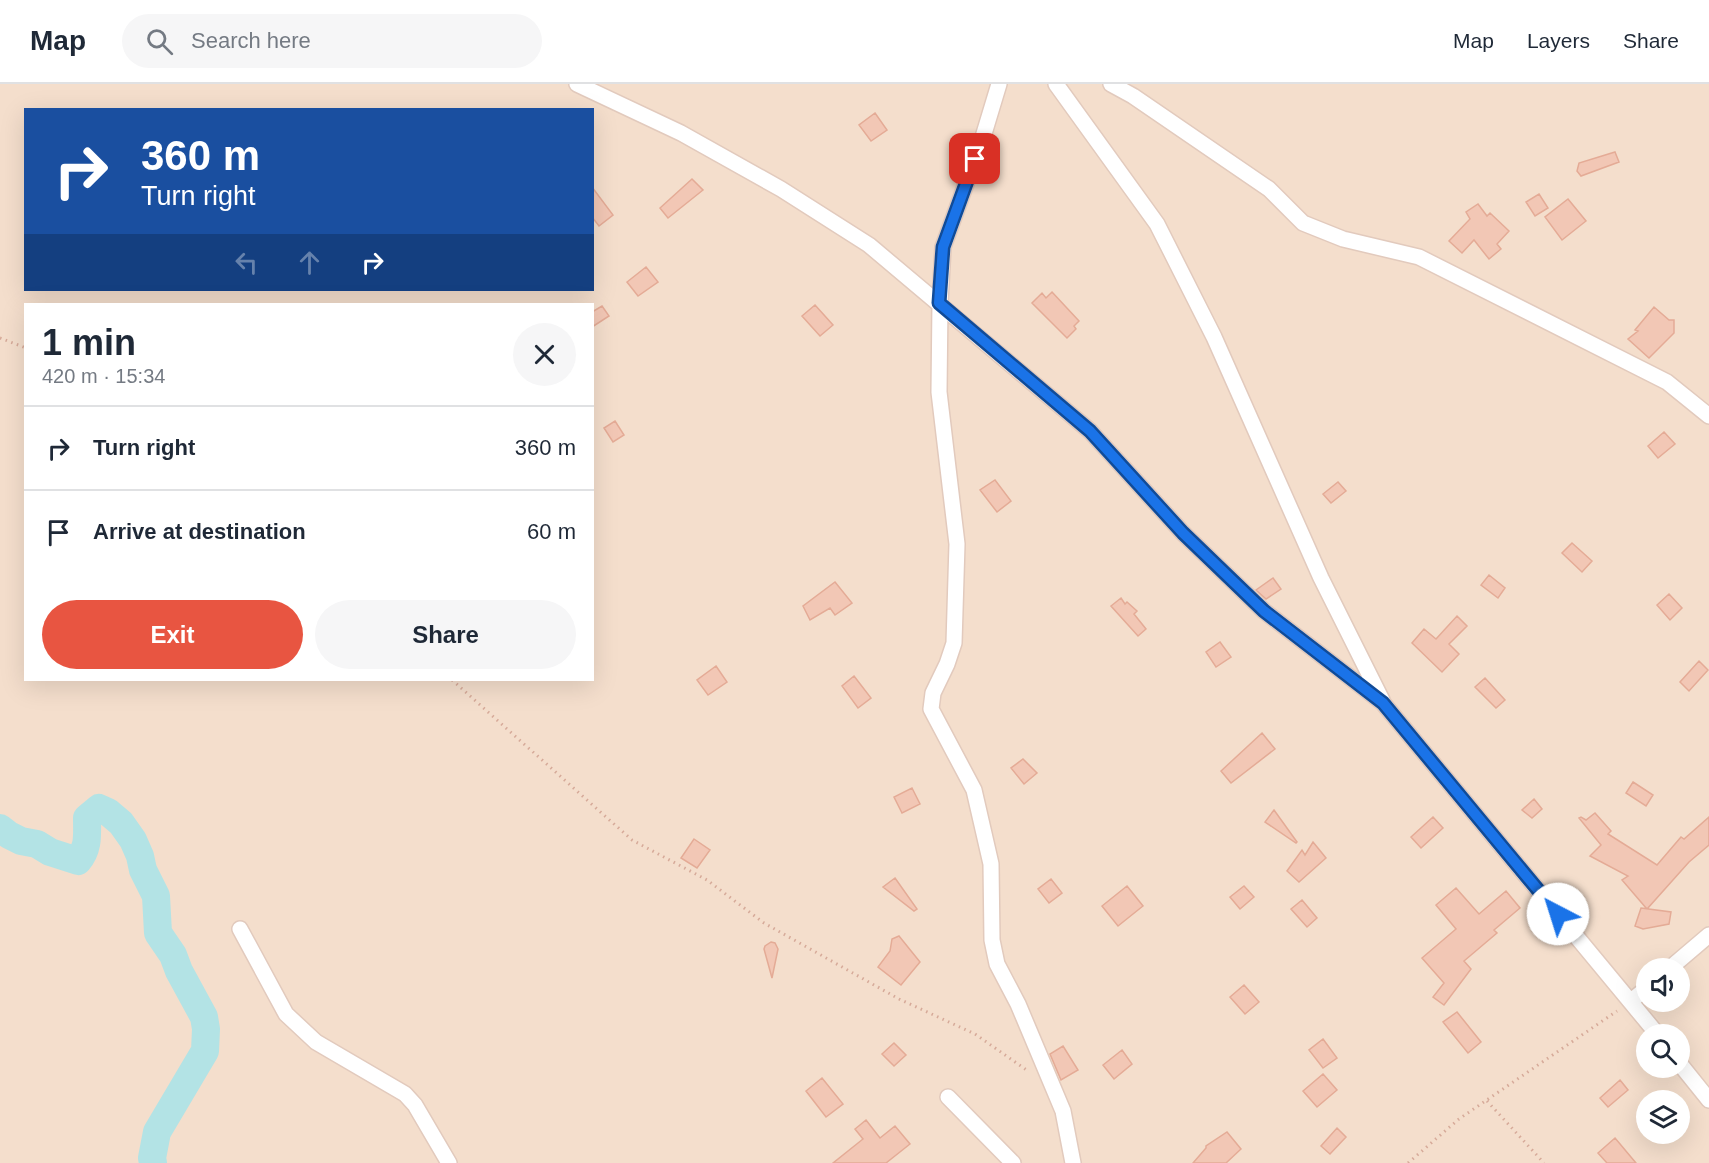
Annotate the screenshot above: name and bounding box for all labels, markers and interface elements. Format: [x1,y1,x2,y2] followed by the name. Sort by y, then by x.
[122,14,542,68] search box
[30,25,86,56] text: Map
[143,25,176,58] icon: search
[191,28,311,53] text: Search here
[1453,29,1494,52] text: Map
[1527,29,1590,52] text: Layers
[1623,29,1679,52] text: Share
[42,132,120,210] icon: right
[141,132,260,179] text: 360 m
[949,133,1000,184] pin
[958,142,991,175] icon: arrive
[141,181,256,211] text: Turn right
[230,246,263,279] icon: left
[293,246,326,279] icon: ahead
[356,246,389,279] icon: right
[42,322,136,363] text: 1 min
[513,323,576,386] button: close
[42,365,165,387] text: 420 m · 15:34
[42,432,75,465] icon: right
[93,435,195,460] text: Turn right
[515,435,576,460] text: 360 m
[42,516,75,549] icon: arrive
[93,519,306,544] text: Arrive at destination
[527,519,576,544] text: 60 m
[42,600,303,669] button: Exit
[315,600,576,669] button: Share
[1526,882,1590,946] position arrow
[1636,958,1690,1144] map controls
[1636,958,1690,1012] button: sound
[1636,1024,1690,1078] button: search
[1636,1090,1690,1144] button: layers

